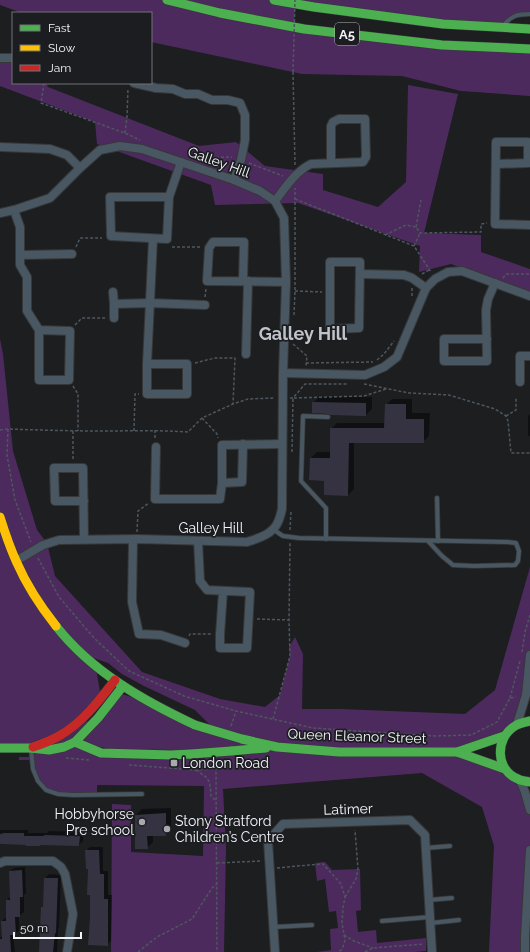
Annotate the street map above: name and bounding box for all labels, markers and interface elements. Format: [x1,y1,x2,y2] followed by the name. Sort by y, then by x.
[12,12,152,84] legend
[48,21,71,35] text: Fast
[335,23,359,45] road number: A5
[48,41,75,55] text: Slow
[48,61,71,75] text: Jam
[186,143,252,181] street label: Galley Hill
[259,323,348,344] district label: Galley Hill
[178,520,244,536] street label: Galley Hill
[287,726,427,746] street label: Queen Eleanor Street
[182,755,269,771] place label: London Road
[169,758,179,768] marker: London Road
[323,800,373,818] street label: Latimer
[54,806,134,838] place label: Hobbyhorse Pre school
[175,813,284,845] place label: Stony Stratford Children’s Centre
[137,817,147,827] marker: Hobbyhorse Pre school
[162,824,172,834] marker: Stony Stratford Children’s Centre
[14,914,81,940] scale bar
[20,921,48,935] text: 50 m

